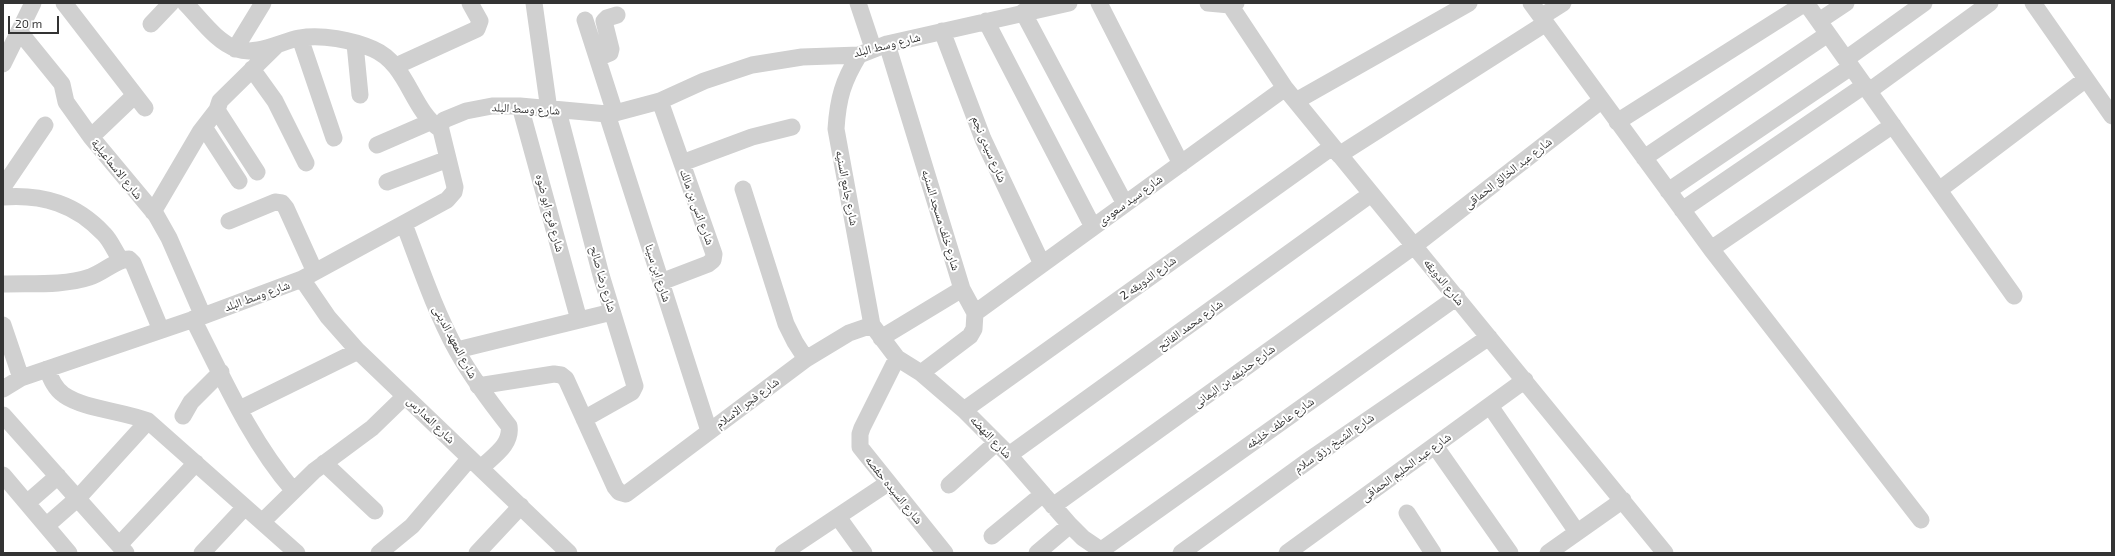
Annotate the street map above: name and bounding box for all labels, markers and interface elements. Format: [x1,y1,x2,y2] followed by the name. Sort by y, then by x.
[10,8,61,34] scale bar
[15,16,42,30] text: 20 m
[852,30,922,60] street label: شارع وسط البلد
[491,100,561,118] street label: شارع وسط البلد
[968,113,1010,185] street label: شارع سيدى نجم
[1461,134,1555,212] street label: شارع عبد الخالق الحماقى
[88,136,146,202] street label: شارع الاسماعيلية
[833,149,861,227] street label: شارع جامع السنيه
[677,167,717,247] street label: شارع انس بن مالك
[919,168,963,272] street label: شارع خلف مسجد السنيه
[533,172,567,254] street label: شارع فرج ابو ضوه
[1095,172,1165,228] street label: شارع سيد سعودى
[642,242,674,304] street label: شارع ابن سينا
[587,244,619,314] street label: شارع رضا صالح
[1117,253,1179,303] street label: شارع الدويقه 2
[1421,256,1467,308] street label: شارع الدويقه
[222,278,292,314] street label: شارع وسط البلد
[1154,296,1226,354] street label: شارع محمد الفاتح
[430,303,480,381] street label: شارع المعهد الدينى
[1190,341,1278,411] street label: شارع حذيفه بن اليمانى
[712,374,782,432] street label: شارع فجر الاسلام
[404,394,458,446] street label: شارع المدارس
[1243,394,1317,452] street label: شارع عاطف خليفه
[1291,410,1377,476] street label: شارع الشيخ رزق سلام
[967,413,1015,461] street label: شارع النهضه
[1358,430,1454,504] street label: شارع عبد الحليم الحماقى
[862,453,926,527] street label: شارع السيده حفصه

